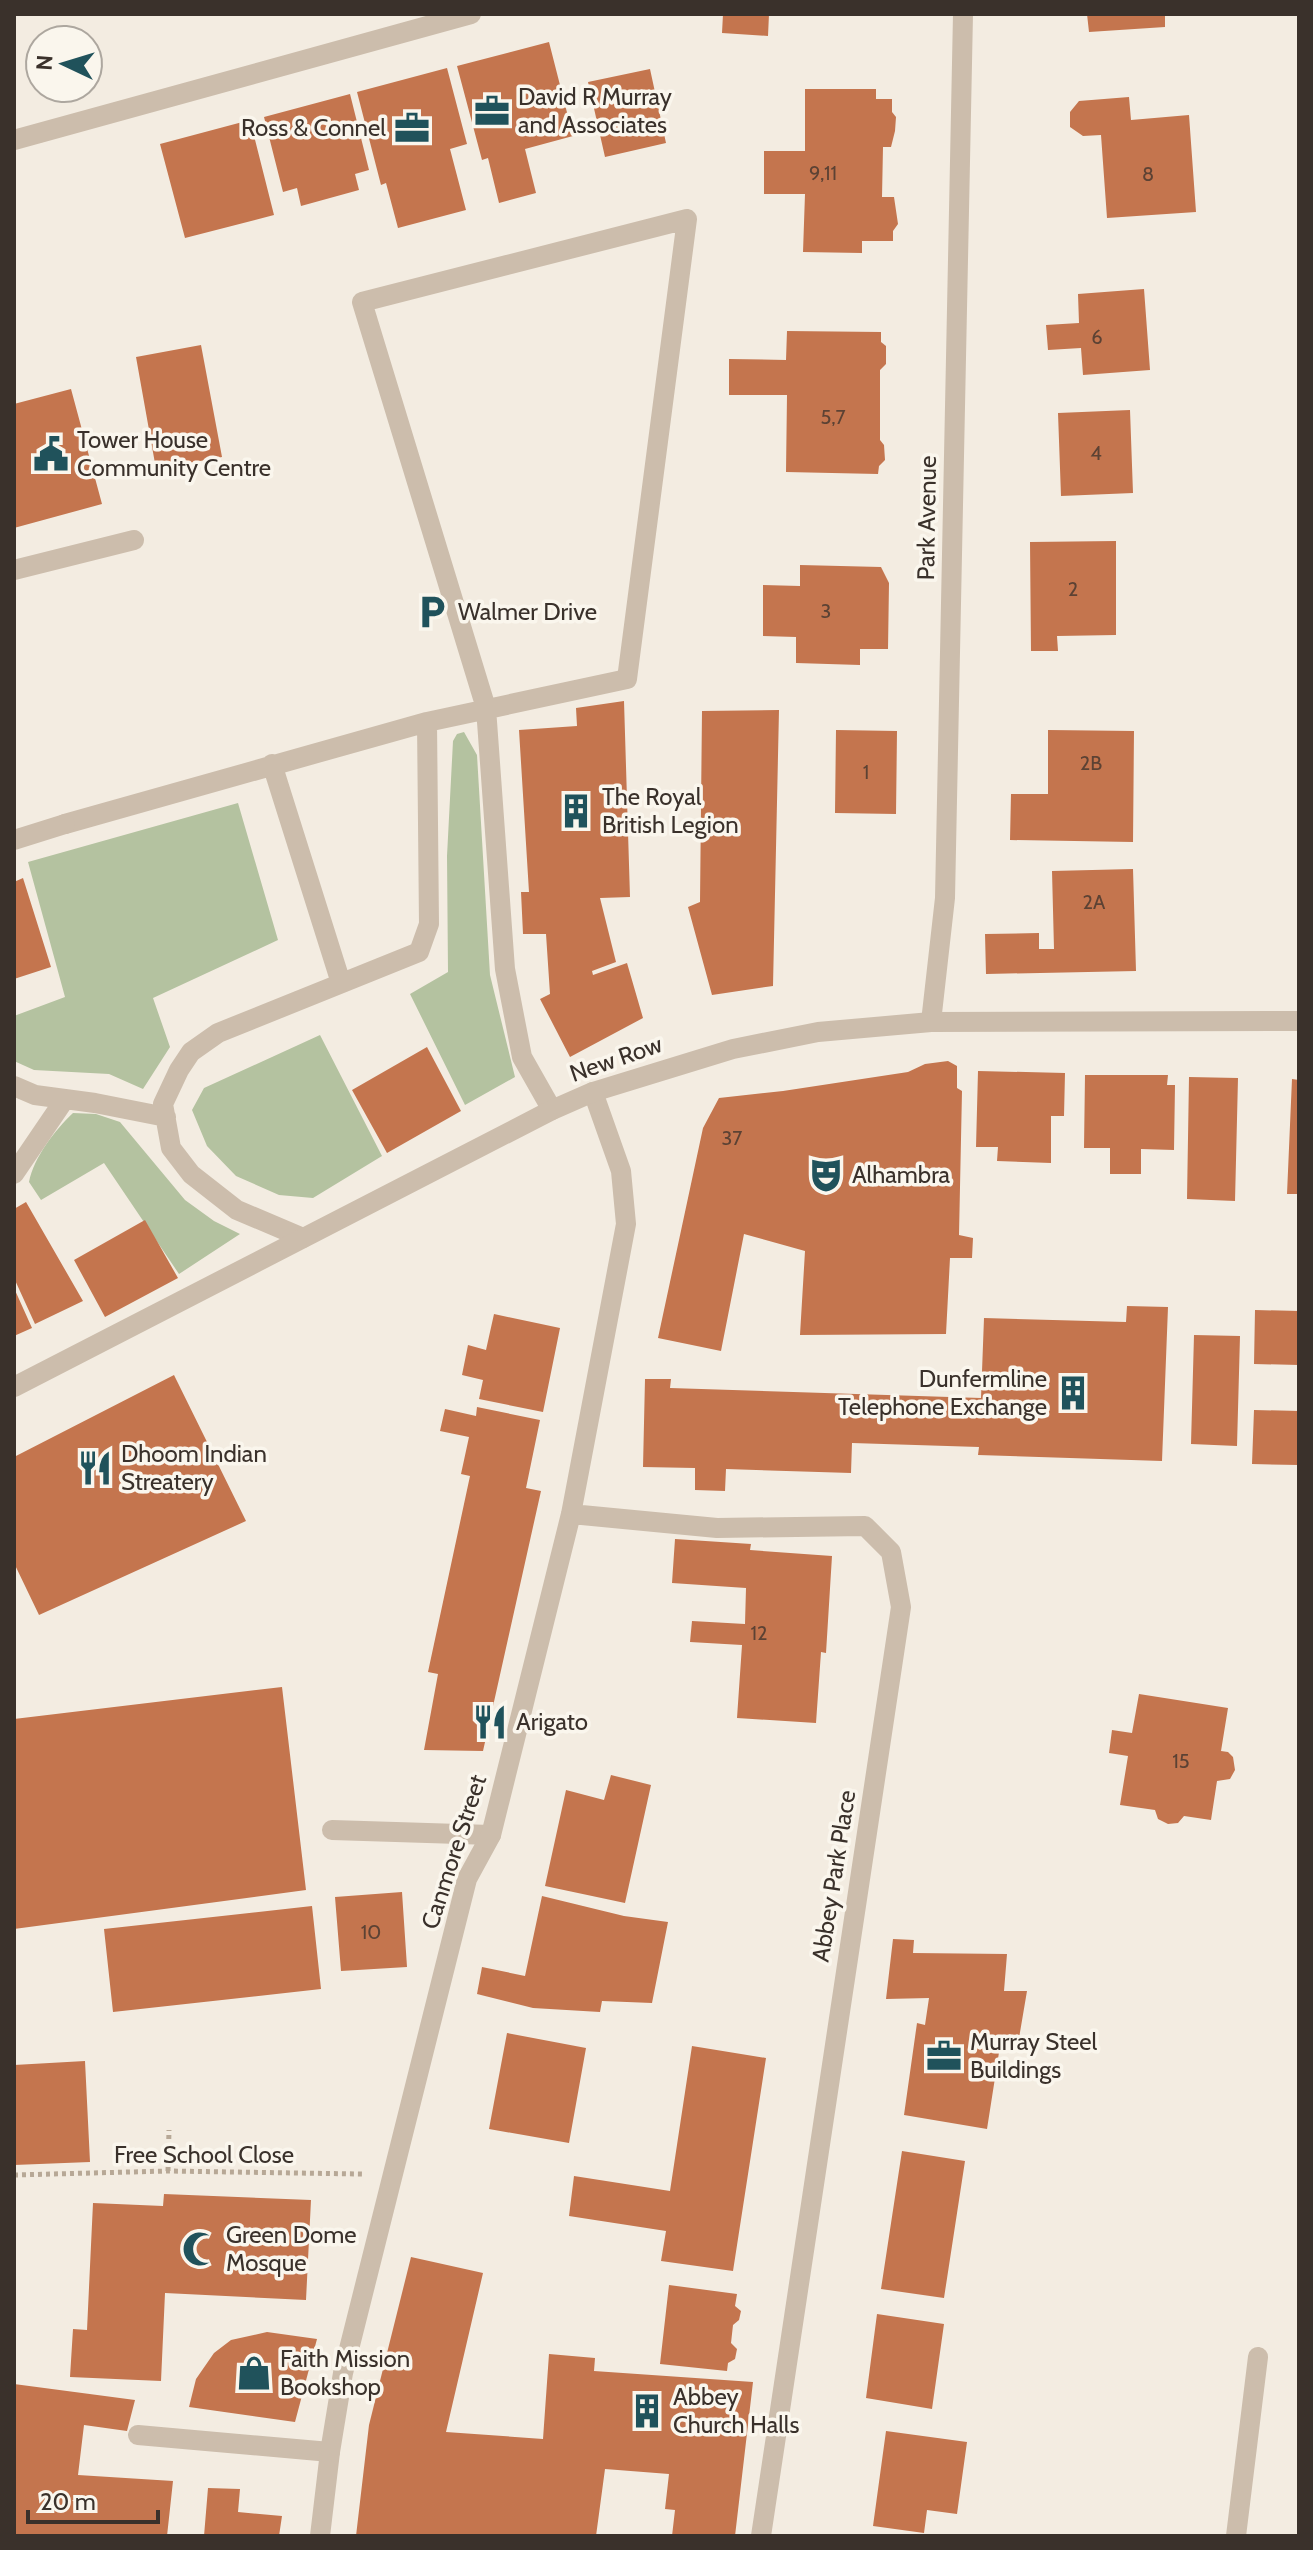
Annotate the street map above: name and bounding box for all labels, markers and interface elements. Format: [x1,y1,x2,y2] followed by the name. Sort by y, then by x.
[24,24,104,104] north arrow
[31,54,59,71] text: N
[518,82,672,139] place label: David R Murray and Associates
[473,92,511,130] office icon: David R Murray and Associates
[393,109,431,147] office icon: Ross & Connel
[241,113,386,142] place label: Ross & Connel
[809,161,837,185] house number: 9,11
[1142,162,1154,186] house number: 8
[1091,325,1103,349] house number: 6
[820,405,846,429] house number: 5,7
[77,425,271,482] place label: Tower House Community Centre
[32,435,70,473] public building icon: Tower House Community Centre
[1090,441,1102,465] house number: 4
[911,455,942,581] street label: Park Avenue
[1068,577,1078,601] house number: 2
[413,593,451,631] parking icon: Walmer Drive
[458,597,597,626] place label: Walmer Drive
[821,599,831,623] house number: 3
[1080,751,1102,775] house number: 2B
[863,760,869,784] house number: 1
[602,782,739,839] place label: The Royal British Legion
[557,792,595,830] building icon: The Royal British Legion
[1083,890,1106,914] house number: 2A
[566,1029,667,1088] street label: New Row
[722,1126,742,1150] house number: 37
[807,1156,845,1194] theatre icon: Alhambra
[852,1160,951,1189] place label: Alhambra
[838,1364,1047,1421] place label: Dunfermline Telephone Exchange
[1054,1374,1092,1412] building icon: Dunfermline Telephone Exchange
[121,1439,267,1496] place label: Dhoom Indian Streatery
[76,1449,114,1487] restaurant icon: Dhoom Indian Streatery
[751,1621,768,1645] house number: 12
[471,1703,509,1741] restaurant icon: Arigato
[516,1707,588,1736] place label: Arigato
[1172,1749,1190,1773] house number: 15
[415,1771,492,1933] street label: Canmore Street
[806,1788,861,1964] street label: Abbey Park Place
[361,1920,381,1944] house number: 10
[970,2027,1098,2084] place label: Murray Steel Buildings
[925,2037,963,2075] office icon: Murray Steel Buildings
[114,2140,294,2169] street label: Free School Close
[226,2220,357,2277] place label: Green Dome Mosque
[181,2230,219,2268] mosque icon: Green Dome Mosque
[280,2344,410,2401] place label: Faith Mission Bookshop
[235,2354,273,2392] shop icon: Faith Mission Bookshop
[673,2382,799,2439] place label: Abbey Church Halls
[628,2392,666,2430] building icon: Abbey Church Halls
[28,2474,158,2524] scale bar
[40,2487,96,2516] text: 20 m

